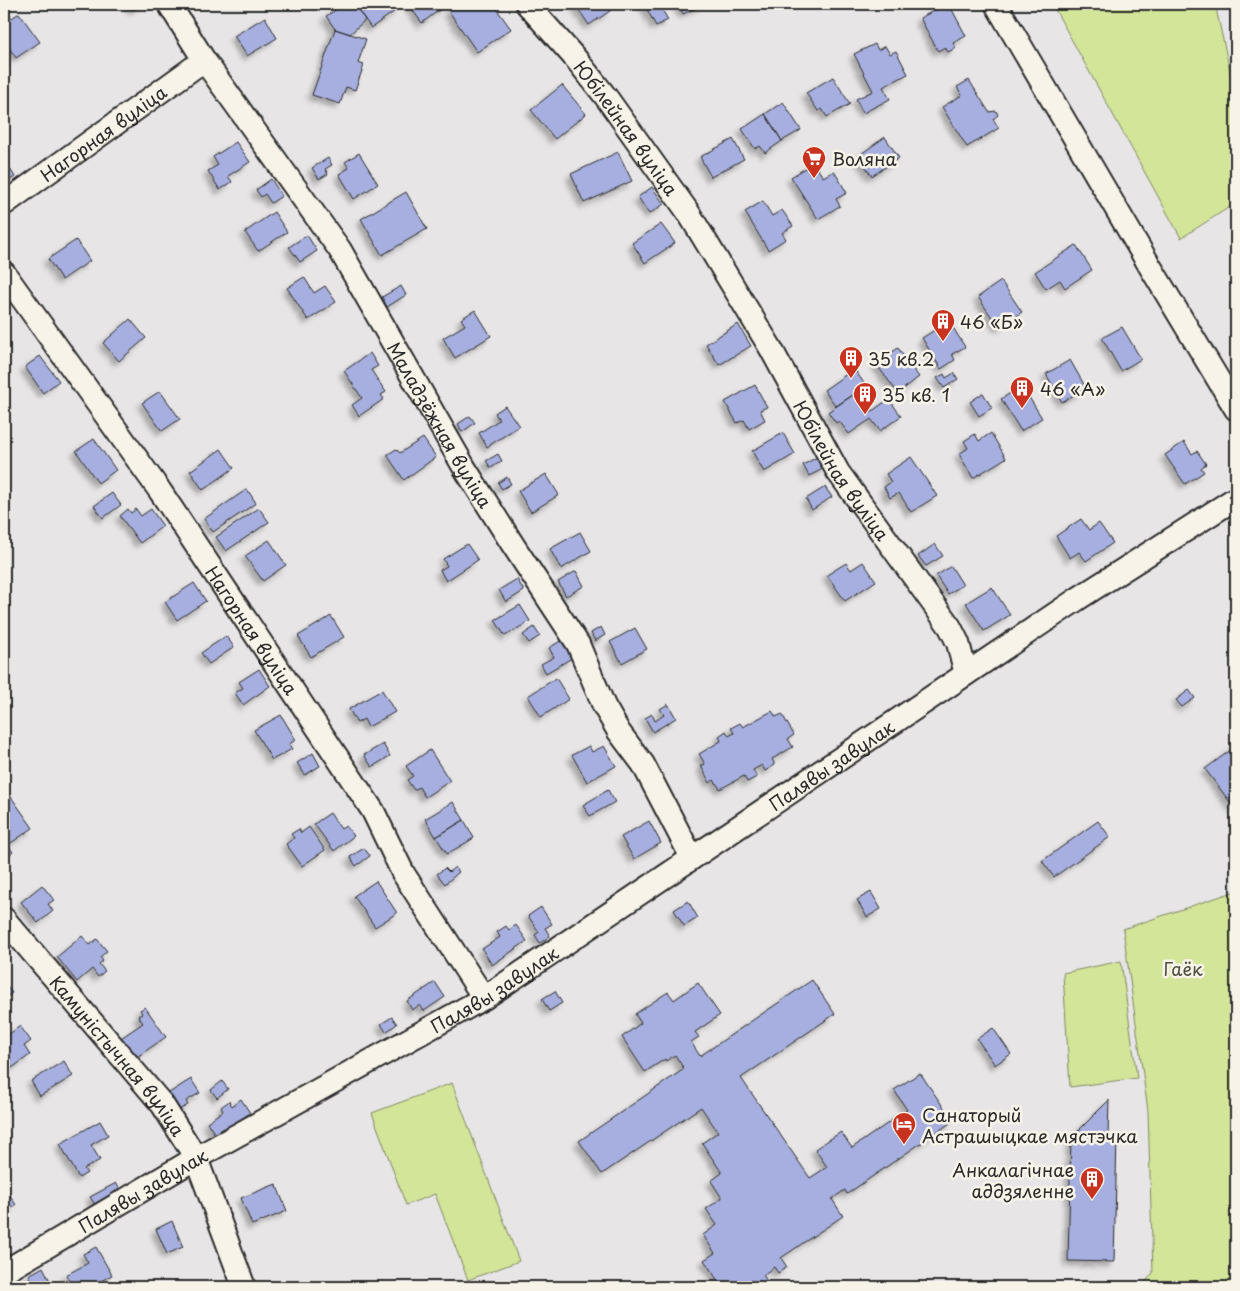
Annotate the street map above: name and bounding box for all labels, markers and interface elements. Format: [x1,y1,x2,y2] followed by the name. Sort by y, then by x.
[568,54,685,201] street label: Юбілейная вуліца
[34,78,172,187] street label: Нагорная вуліца
[801,145,827,179] supermarket icon: Воляна
[832,145,897,172] place label: Воляна
[930,308,956,342] building icon: 46 «Б»
[960,308,1023,335] place label: 46 «Б»
[381,336,500,513] street label: Маладзёжная вуліца
[838,345,864,379] building icon: 35 кв.2
[868,345,935,372] place label: 35 кв.2
[1009,375,1035,409] building icon: 46 «А»
[1040,375,1105,402] place label: 46 «А»
[852,381,878,415] building icon: 35 кв. 1
[882,381,950,408] place label: 35 кв. 1
[788,395,897,546] street label: Юбілейная вуліца
[200,560,305,700] street label: Нагорная вуліца
[763,713,900,817] street label: Палявы завулак
[425,938,563,1039] street label: Палявы завулак
[1163,955,1203,982] park label: Гаёк
[44,969,192,1141] street label: Камуністычная вуліца
[922,1101,1138,1149] place label: Санаторый Астрашыцкае мястэчка
[891,1111,917,1145] hotel icon: Санаторый Астрашыцкае мястэчка
[73,1141,212,1239] street label: Палявы завулак
[952,1156,1074,1204] place label: Анкалагічнае аддзяленне
[1079,1166,1105,1200] building icon: Анкалагічнае аддзяленне

